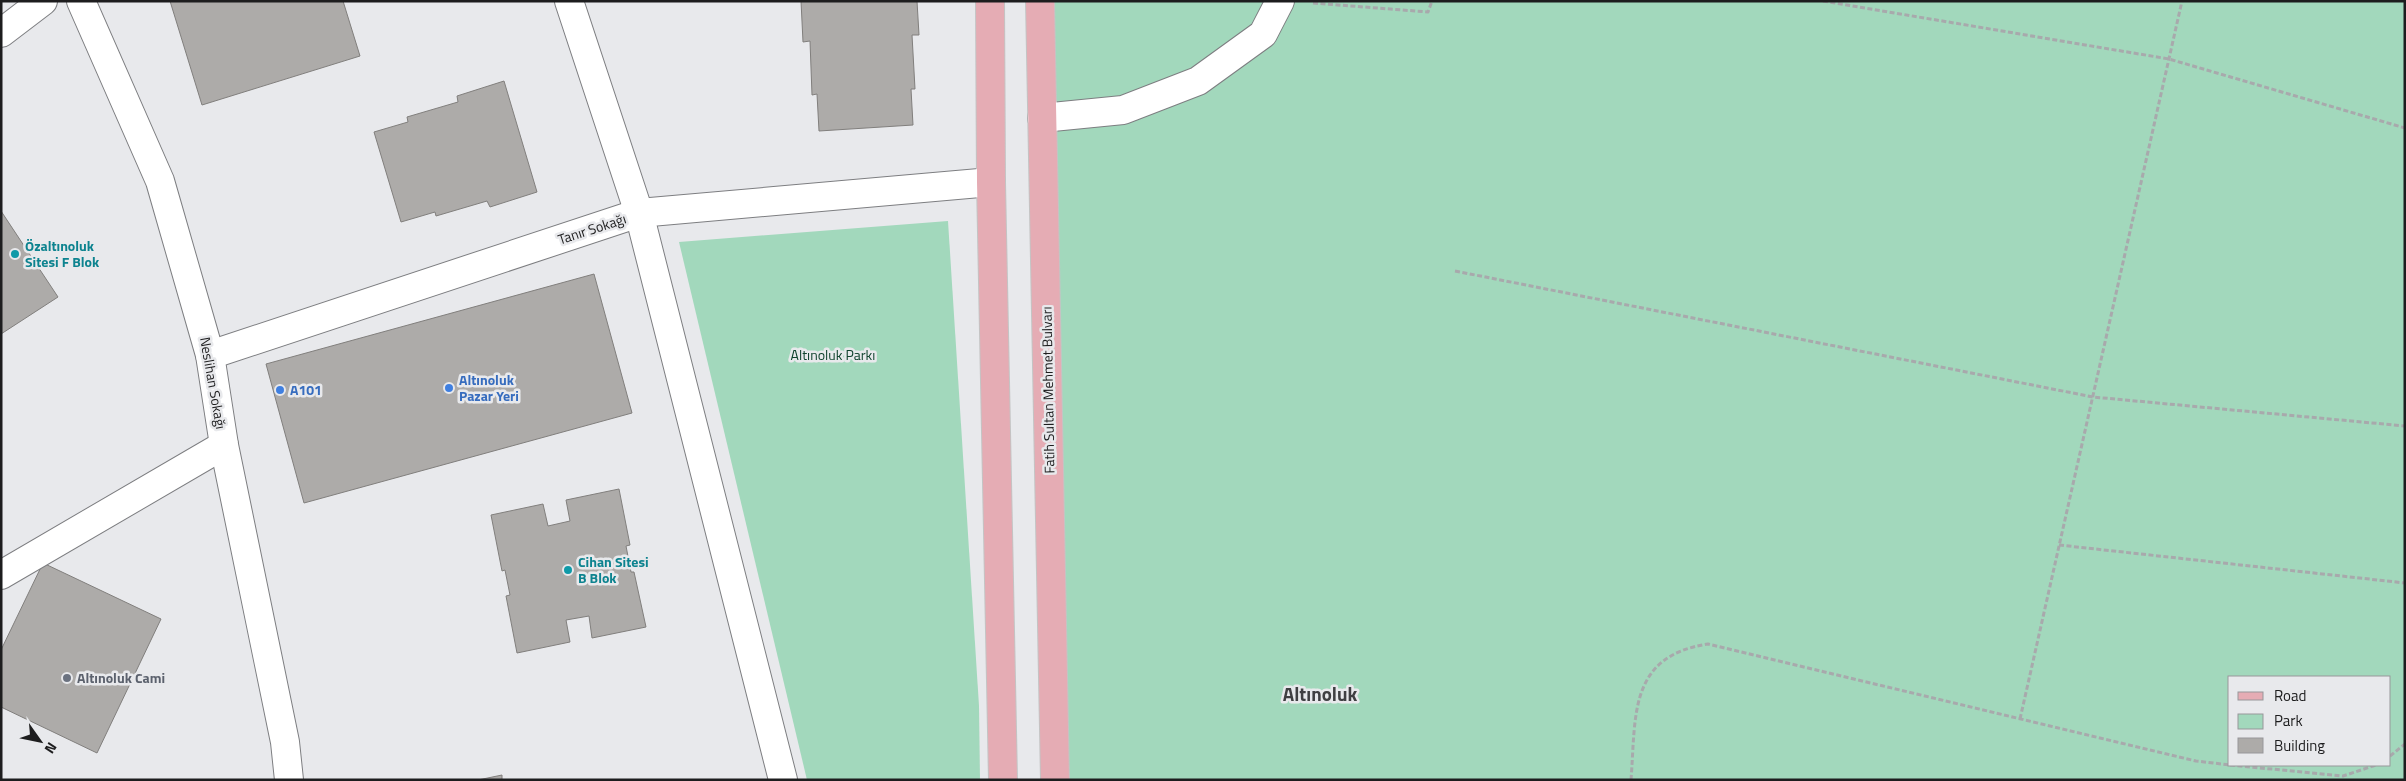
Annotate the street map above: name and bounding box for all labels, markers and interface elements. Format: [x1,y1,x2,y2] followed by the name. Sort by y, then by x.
[555,208,629,249] street label: Tanır Sokağı
[25,235,100,272] place label: Özaltınoluk Sitesi F Blok
[9,248,21,260] marker: Özaltınoluk Sitesi F Blok
[1036,306,1059,474] street label: Fatih Sultan Mehmet Bulvarı
[195,335,232,431] street label: Neslihan Sokağı
[791,344,875,365] park label: Altınoluk Parkı
[459,369,519,406] place label: Altınoluk Pazar Yeri
[290,379,322,400] place label: A101
[443,382,455,394] marker: Altınoluk Pazar Yeri
[274,384,286,396] marker: A101
[578,551,649,588] place label: Cihan Sitesi B Blok
[562,564,574,576] marker: Cihan Sitesi B Blok
[77,667,165,688] place label: Altınoluk Cami
[61,672,73,684] marker: Altınoluk Cami
[2228,676,2391,766] legend
[1283,679,1357,708] district label: Altınoluk
[2274,684,2306,707] text: Road
[2274,709,2303,732] text: Park
[15,716,65,766] north arrow
[2274,734,2325,757] text: Building
[40,739,63,758] text: N

